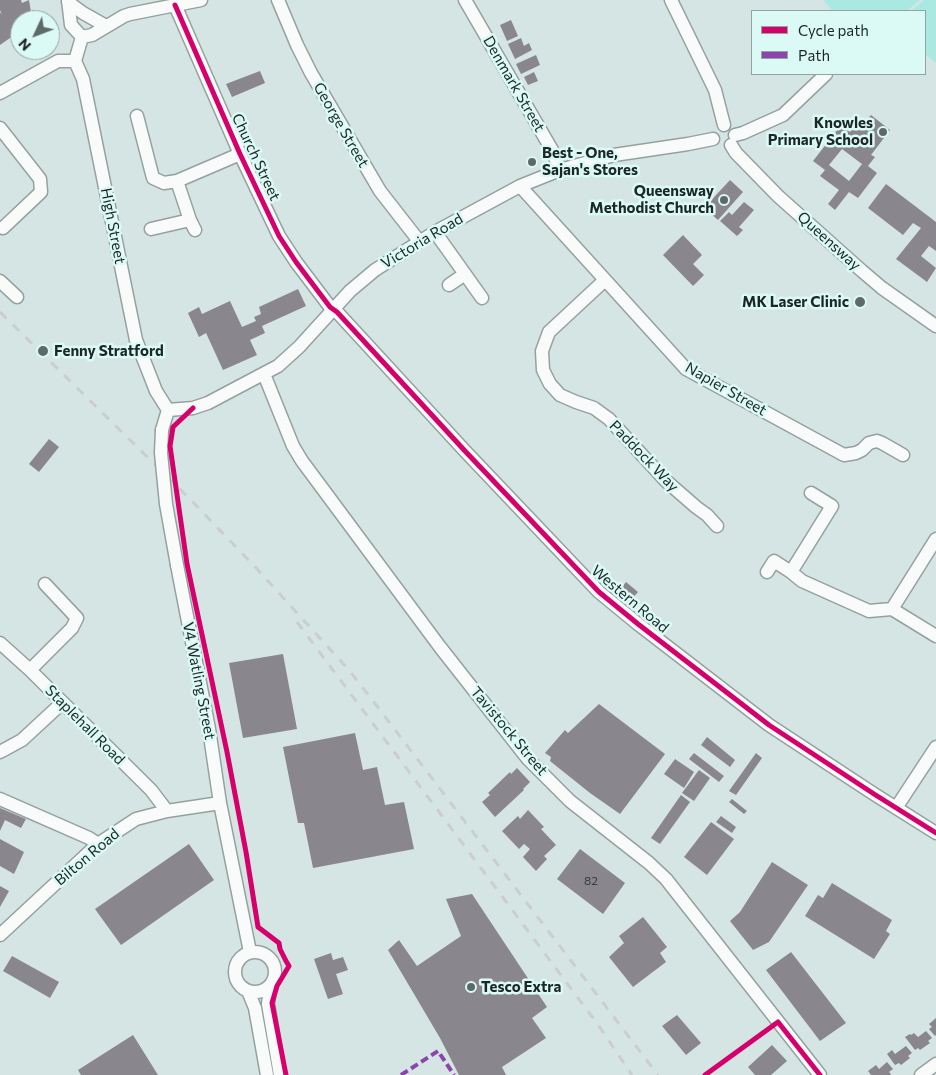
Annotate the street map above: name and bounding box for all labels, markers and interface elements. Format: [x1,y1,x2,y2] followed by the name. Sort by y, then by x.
[10,10,60,60] north arrow
[751,10,926,75] legend
[798,21,869,39] text: Cycle path
[479,33,549,135] street label: Denmark Street
[15,35,34,55] text: N
[798,46,830,64] text: Path
[309,79,373,171] street label: George Street
[228,110,284,204] street label: Church Street
[768,114,873,149] place label: Knowles Primary School
[877,126,889,138] marker: Knowles Primary School
[542,144,638,179] place label: Best - One, Sajan's Stores
[526,156,538,168] marker: Best - One, Sajan's Stores
[589,182,714,217] place label: Queensway Methodist Church
[97,186,129,266] street label: High Street
[718,194,730,206] marker: Queensway Methodist Church
[794,208,864,274] street label: Queensway
[378,210,466,272] street label: Victoria Road
[742,293,849,311] place label: MK Laser Clinic
[853,295,867,309] marker: MK Laser Clinic
[54,342,164,360] place label: Fenny Stratford
[36,344,50,358] marker: Fenny Stratford
[682,358,770,420] street label: Napier Street
[606,417,682,495] street label: Paddock Way
[588,561,672,637] street label: Western Road
[179,621,219,741] street label: V4 Watling Street
[41,681,129,769] street label: Staplehall Road
[467,683,551,779] street label: Tavistock Street
[51,825,123,889] street label: Bilton Road
[584,874,598,888] house number: 82
[481,978,561,996] place label: Tesco Extra
[465,981,477,993] marker: Tesco Extra

